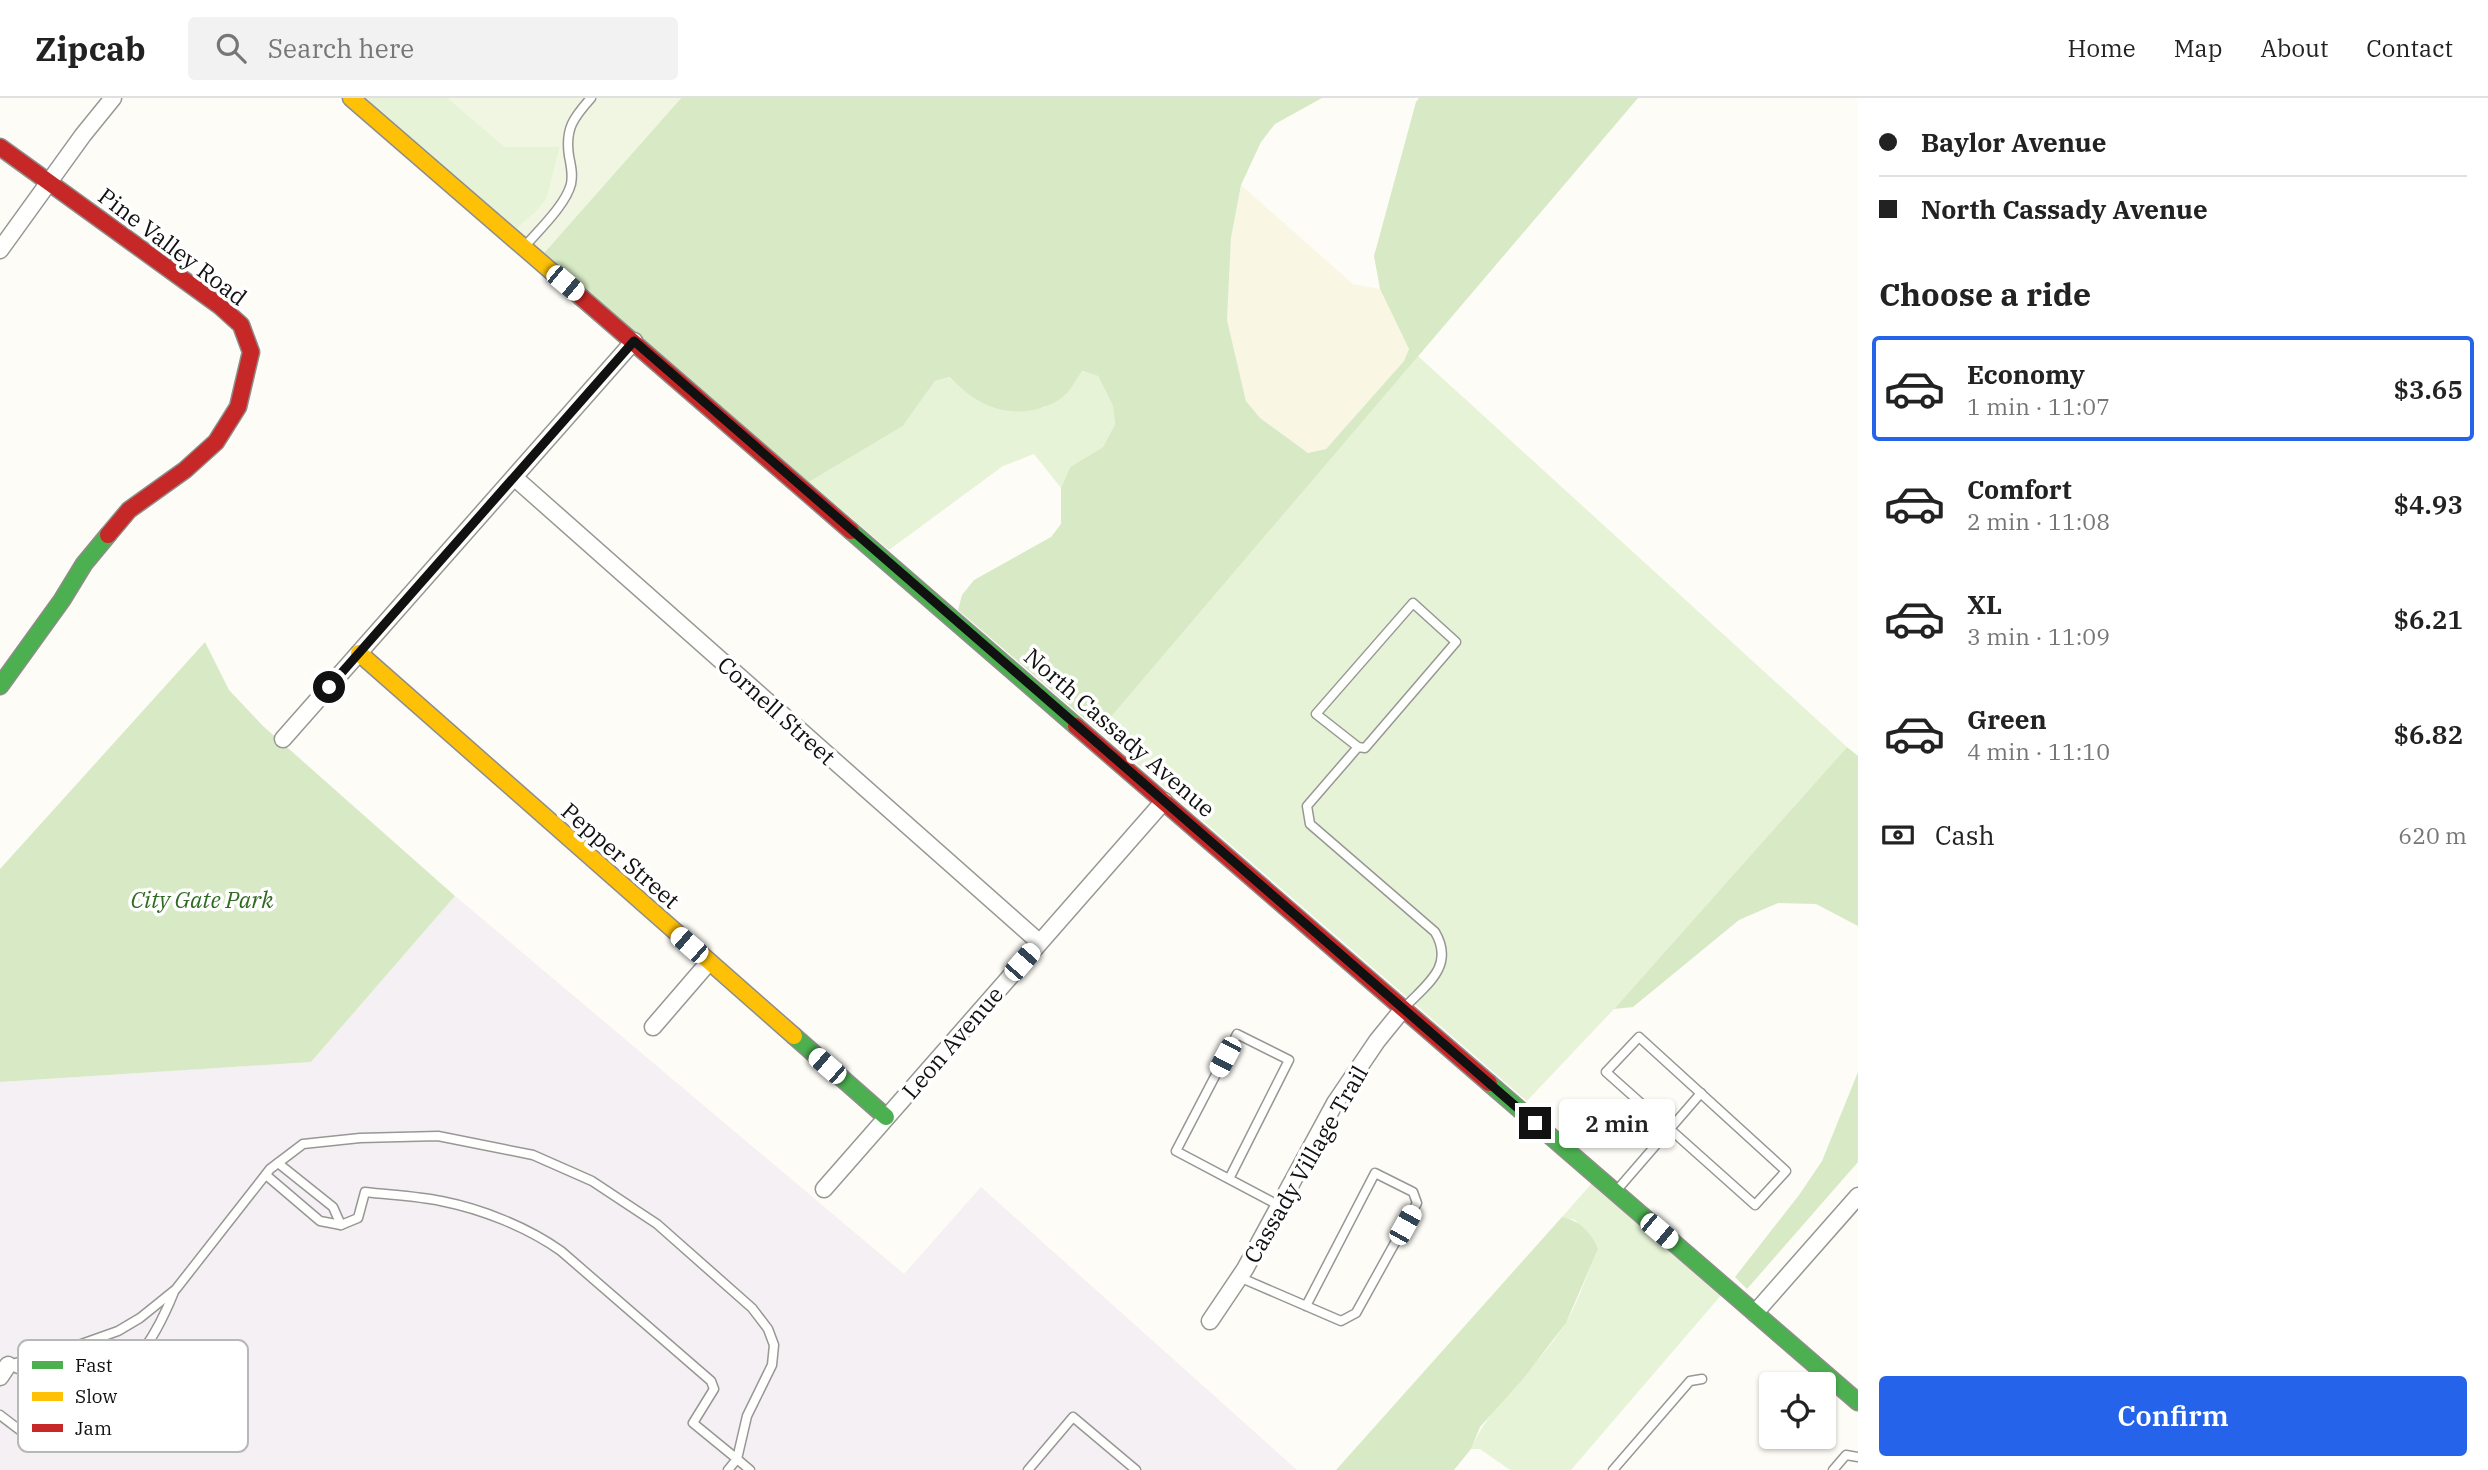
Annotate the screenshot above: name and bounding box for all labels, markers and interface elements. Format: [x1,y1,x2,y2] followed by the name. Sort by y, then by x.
[188,17,678,80] search box
[35,27,146,70] text: Zipcab
[212,29,250,67] icon: search
[268,31,414,65] text: Search here
[2068,32,2136,64] text: Home
[2174,32,2222,64] text: Map
[2260,32,2328,64] text: About
[2366,32,2453,64] text: Contact
[1921,125,2106,159] text: Baylor Avenue
[93,180,253,312] street label: Pine Valley Road
[1921,192,2208,226] text: North Cassady Avenue
[543,261,588,305] car
[1879,273,2091,315] text: Choose a ride
[1883,357,1946,420] icon: car
[1967,357,2085,391] text: Economy
[2394,372,2463,406] text: $3.65
[1967,391,2110,421] text: 1 min · 11:07
[1883,472,1946,535] icon: car
[1967,472,2072,506] text: Comfort
[2394,487,2463,521] text: $4.93
[1967,506,2110,536] text: 2 min · 11:08
[1883,587,1946,650] icon: car
[1967,587,2002,621] text: XL
[2394,602,2463,636] text: $6.21
[1967,621,2110,651] text: 3 min · 11:09
[1018,641,1222,823] street label: North Cassady Avenue
[712,649,842,771] street label: Cornell Street
[313,671,345,703] route start
[1883,702,1946,765] icon: car
[1967,702,2047,736] text: Green
[2394,717,2463,751] text: $6.82
[1967,736,2110,766] text: 4 min · 11:10
[556,795,686,915] street label: Pepper Street
[1879,816,1917,854] icon: cash
[1935,818,1995,852] text: Cash
[2398,820,2467,850] text: 620 m
[131,884,274,914] park label: City Gate Park
[667,923,712,967] car
[1001,939,1044,985] car
[895,979,1009,1105] street label: Leon Avenue
[1206,1034,1245,1080] car
[805,1044,850,1088] car
[1236,1060,1374,1268] street label: Cassady Village Trail
[1560,1098,1675,1148] callout: 2 min
[1519,1107,1551,1139] route end
[1585,1108,1649,1138] text: 2 min
[1386,1202,1425,1248] car
[1637,1209,1682,1253] car
[18,1340,248,1452] legend
[75,1353,113,1377] text: Fast
[1759,1372,1836,1449] map controls
[1759,1372,1836,1449] button: locate
[1879,1376,2467,1456] button: Confirm
[75,1384,117,1408] text: Slow
[75,1416,112,1440] text: Jam

